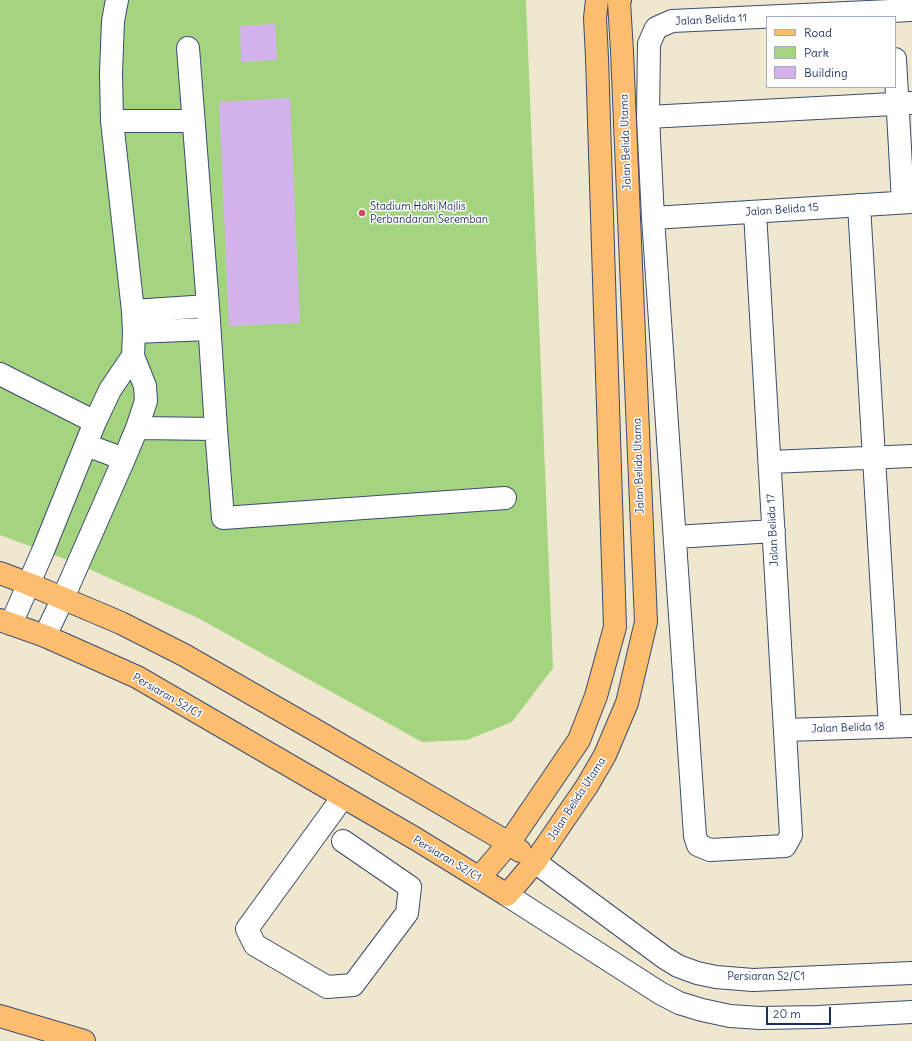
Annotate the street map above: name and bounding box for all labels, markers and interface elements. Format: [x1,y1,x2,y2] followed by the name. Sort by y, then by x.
[675,12,747,28] street label: Jalan Belida 11
[766,16,896,88] legend
[804,25,832,40] text: Road
[804,45,829,60] text: Park
[804,65,848,80] text: Building
[618,94,634,190] street label: Jalan Belida Utama
[370,200,488,226] place label: Stadium Hoki Majlis Perbandaran Seremban
[745,201,819,219] street label: Jalan Belida 15
[357,208,367,218] marker: Stadium Hoki Majlis Perbandaran Seremban
[631,418,647,514] street label: Jalan Belida Utama
[765,493,781,567] street label: Jalan Belida 17
[130,671,204,721] street label: Persiaran S2/C1
[811,720,885,736] street label: Jalan Belida 18
[545,755,609,843] street label: Jalan Belida Utama
[410,833,484,885] street label: Persiaran S2/C1
[727,970,805,984] street label: Persiaran S2/C1
[768,999,833,1025] scale bar
[773,1006,801,1021] text: 20 m

